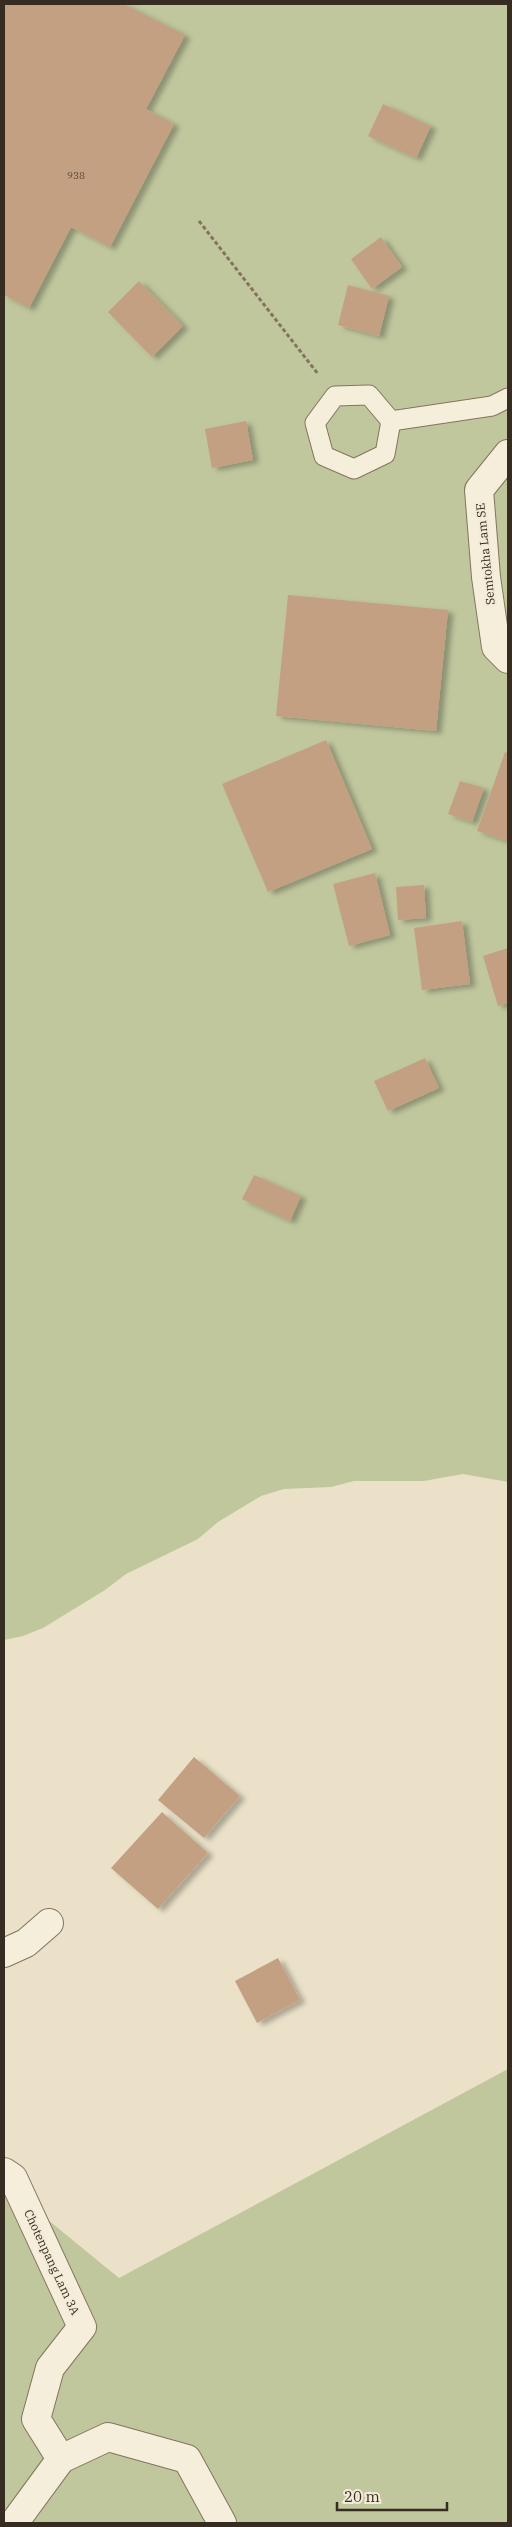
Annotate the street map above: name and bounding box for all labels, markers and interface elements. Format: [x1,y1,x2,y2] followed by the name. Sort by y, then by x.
[67,169,85,182] house number: 938
[472,502,498,606] street label: Semtokha Lam SE
[21,2207,83,2318] street label: Chotenpang Lam 3A
[337,2480,447,2512] scale bar
[344,2487,380,2506] text: 20 m

